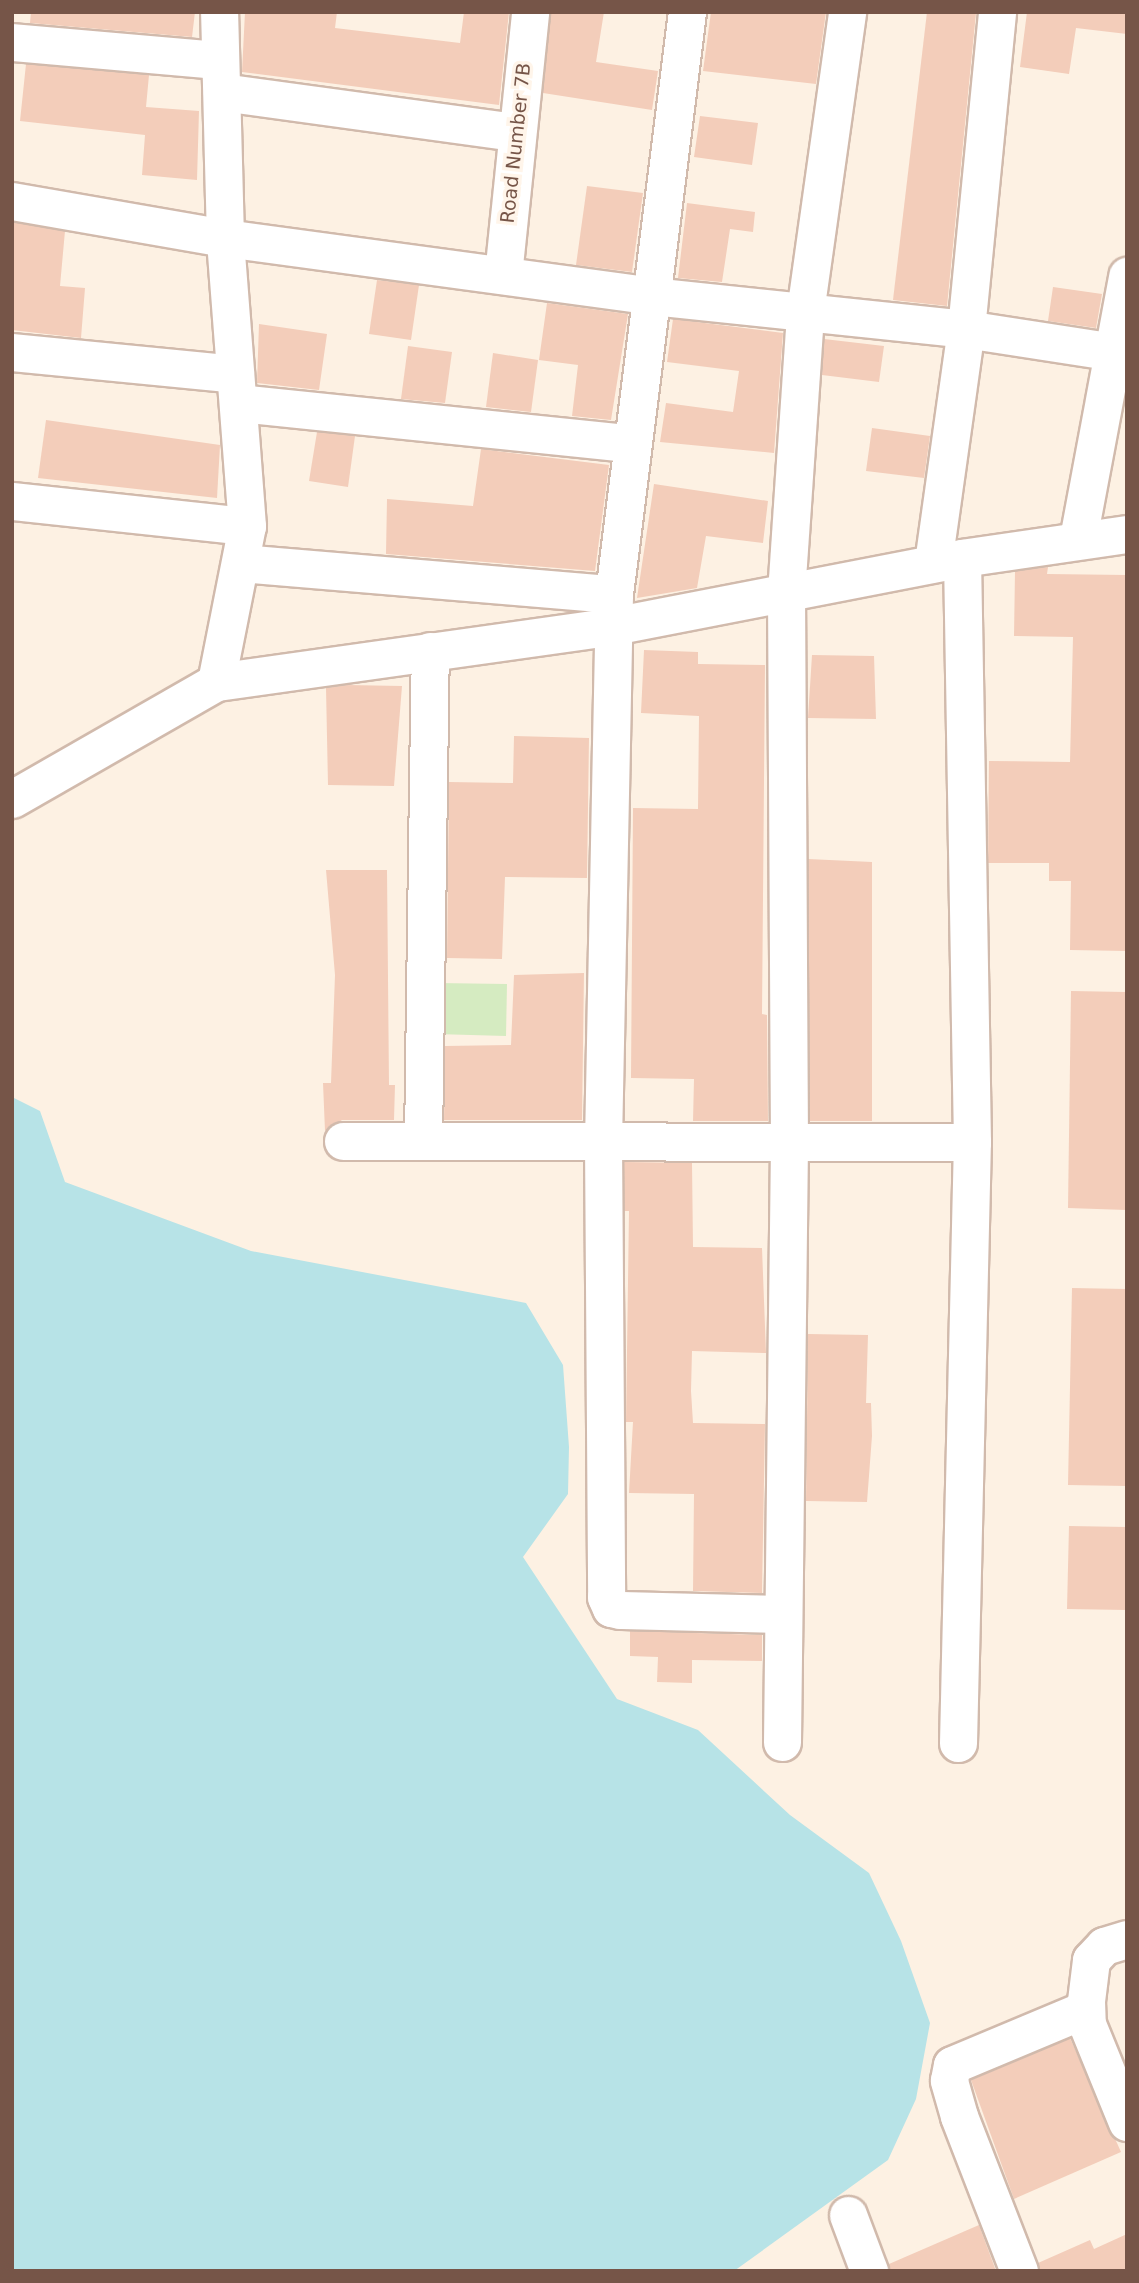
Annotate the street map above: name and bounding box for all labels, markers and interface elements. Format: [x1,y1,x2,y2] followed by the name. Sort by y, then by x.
[496,62,536,224] street label: Road Number 7B

